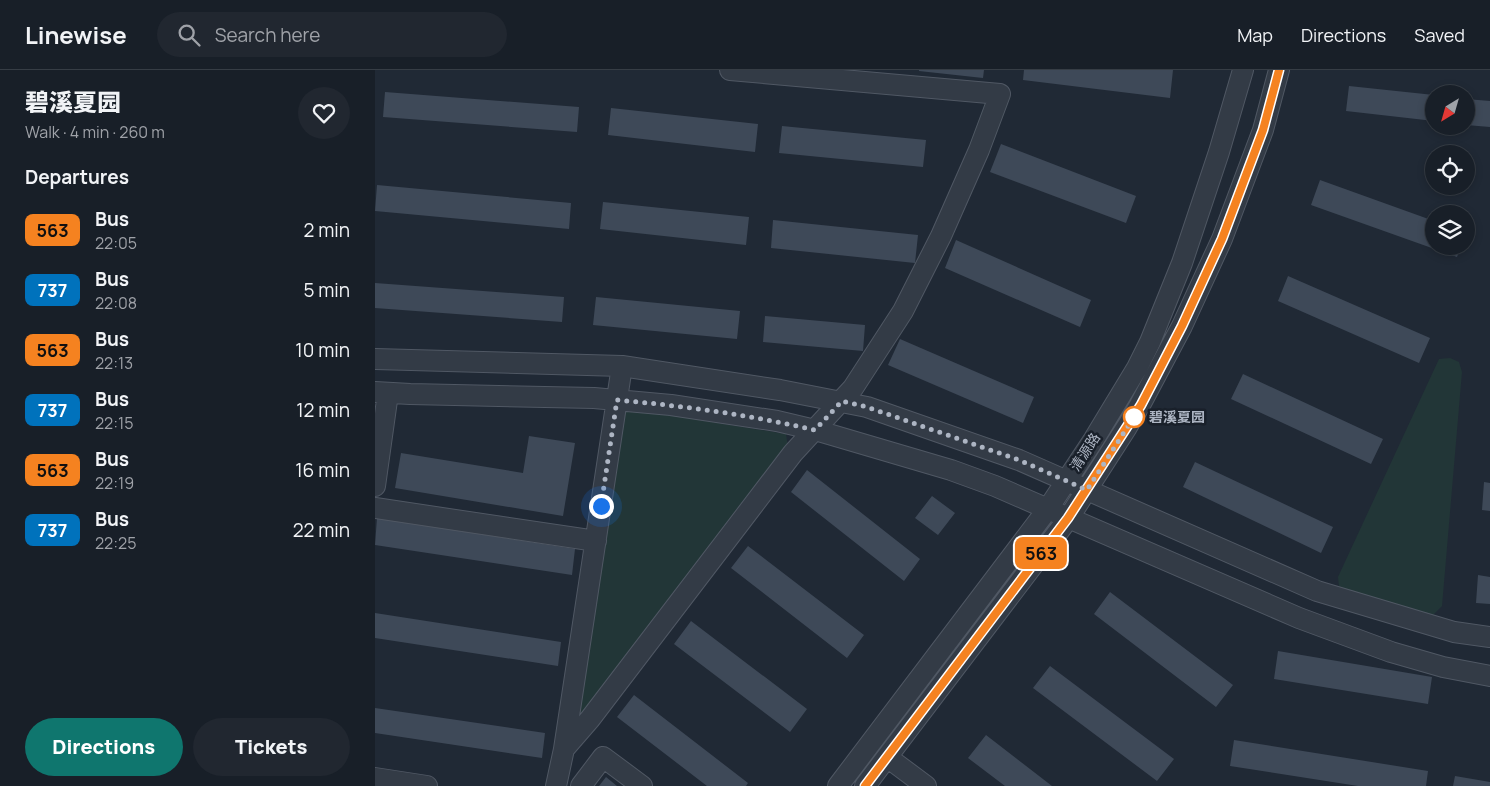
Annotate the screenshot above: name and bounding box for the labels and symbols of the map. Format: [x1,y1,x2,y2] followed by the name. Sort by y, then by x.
[1425,85,1475,135] north arrow
[1123,406,1145,428] marker: 碧溪夏园
[1149,407,1205,426] place label: 碧溪夏园
[1065,429,1104,475] street label: 清源路
[589,494,614,519] your location
[1012,537,1070,569] line badge: 563

